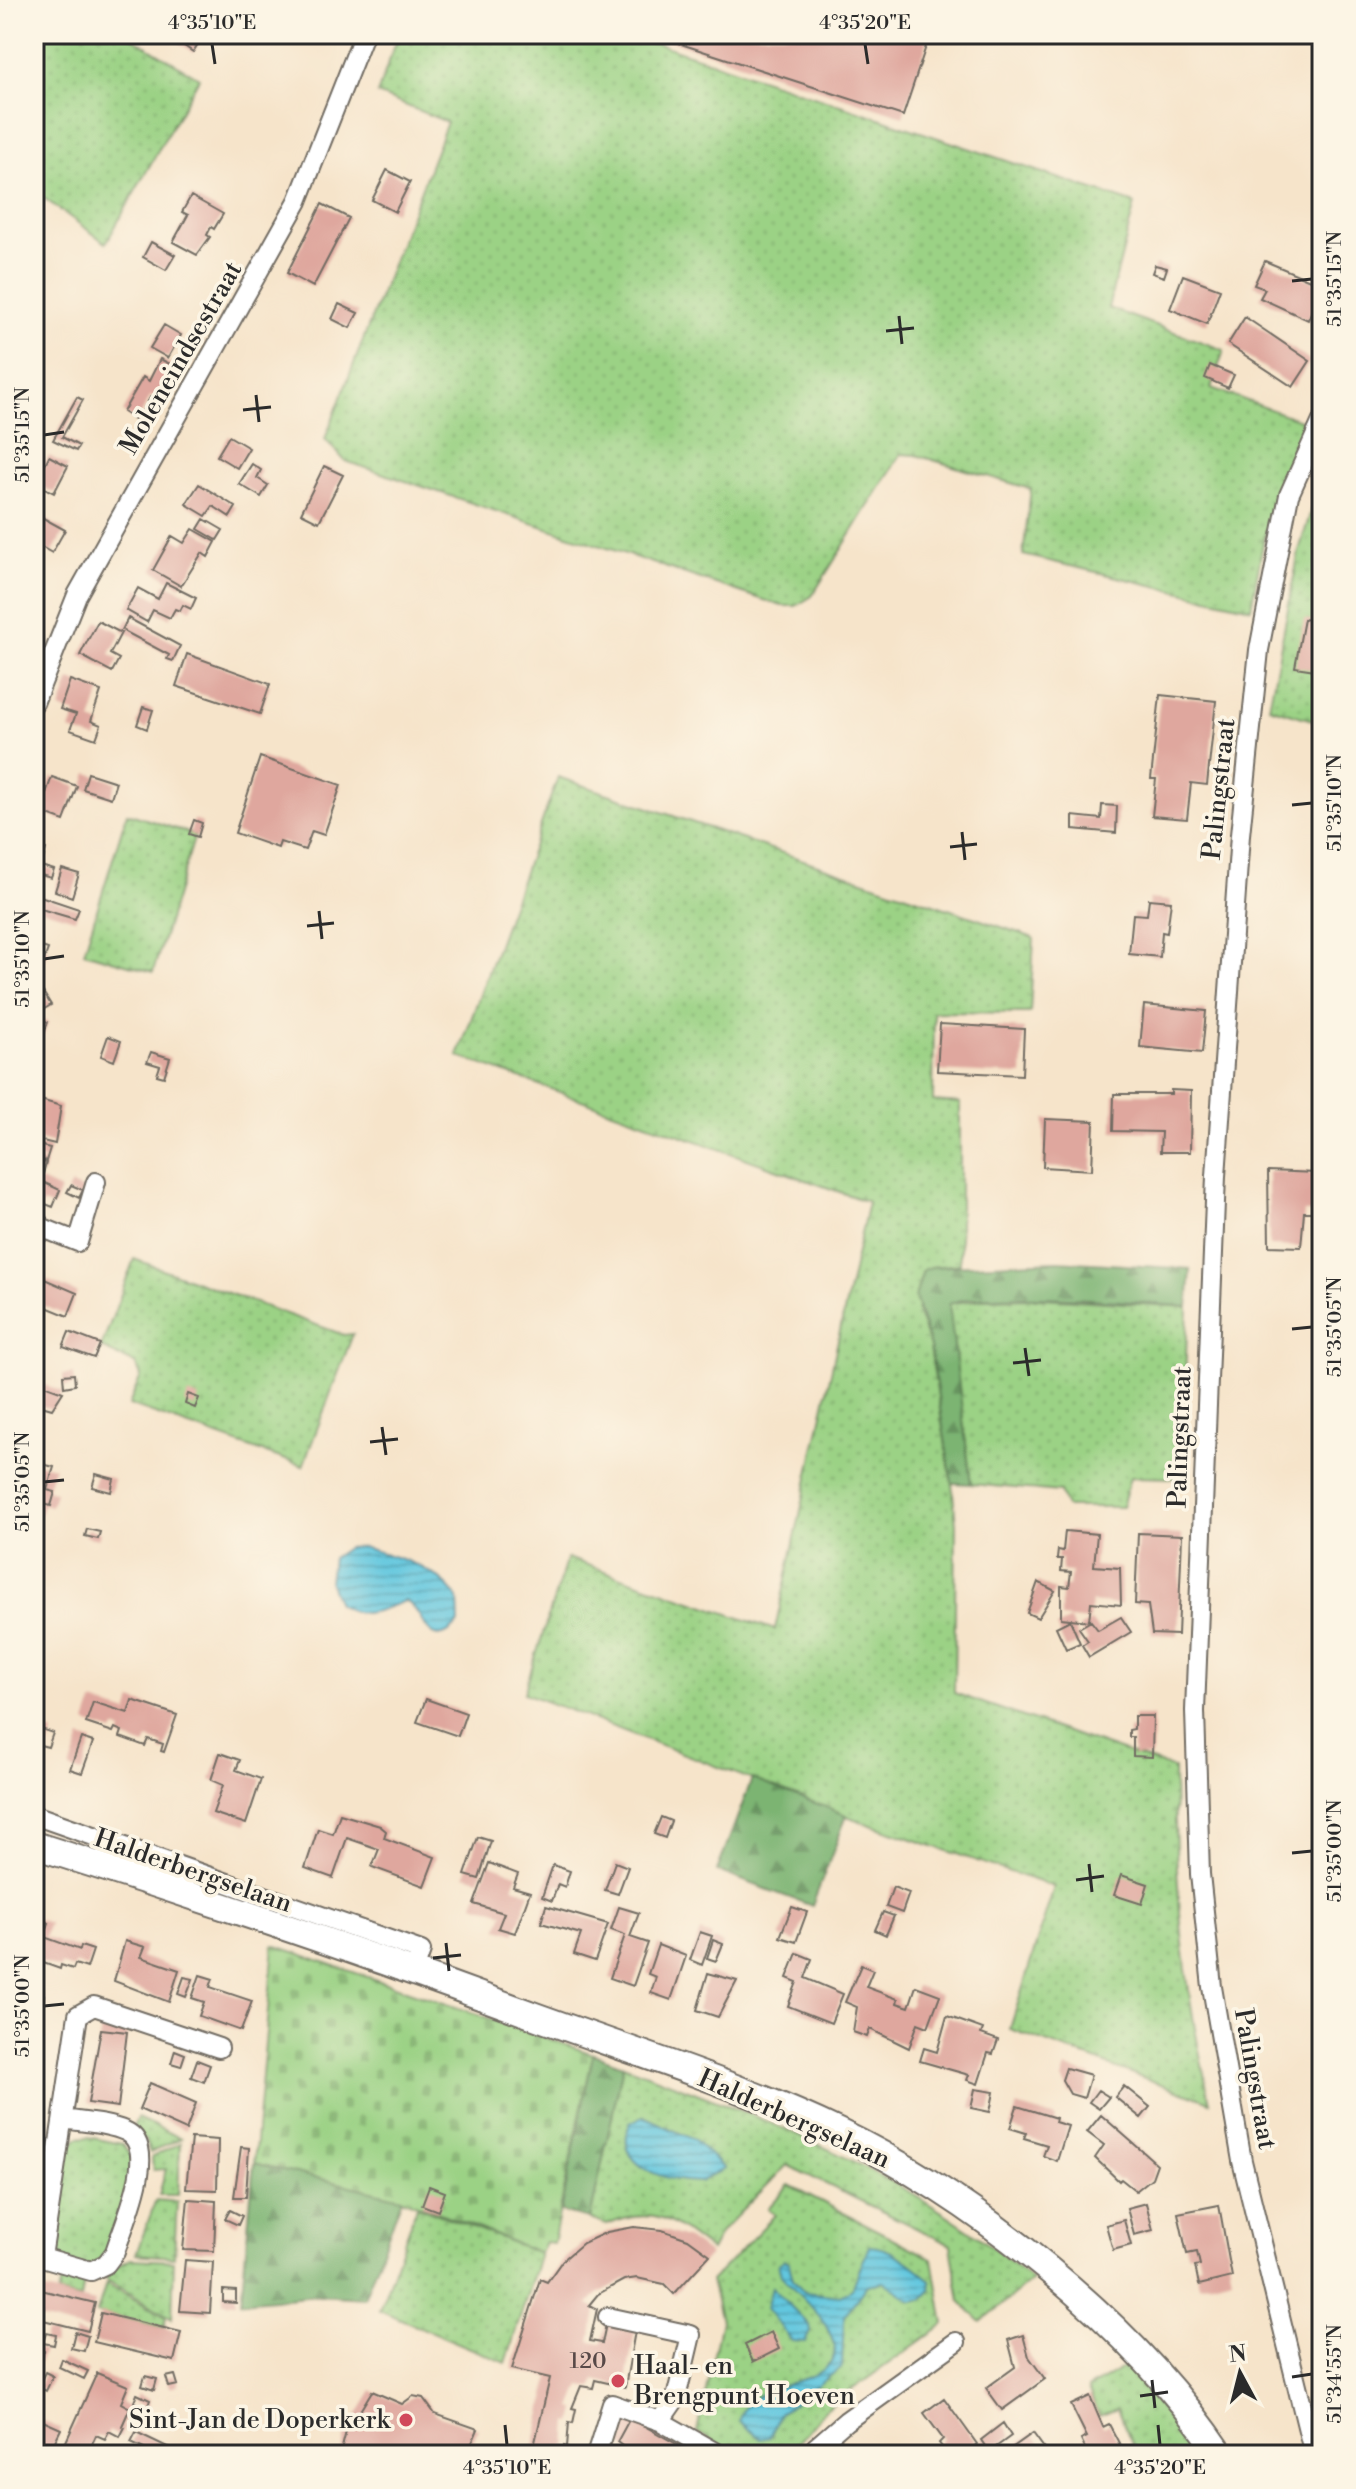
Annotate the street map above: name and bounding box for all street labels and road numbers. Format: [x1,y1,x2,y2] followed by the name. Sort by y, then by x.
[113,256,249,460] street label: Moleneindsestraat
[1196,717,1242,861] street label: Palingstraat
[1162,1365,1198,1509] street label: Palingstraat
[90,1822,296,1920] street label: Halderbergselaan
[1227,2006,1283,2152] street label: Palingstraat
[693,2062,895,2176] street label: Halderbergselaan

